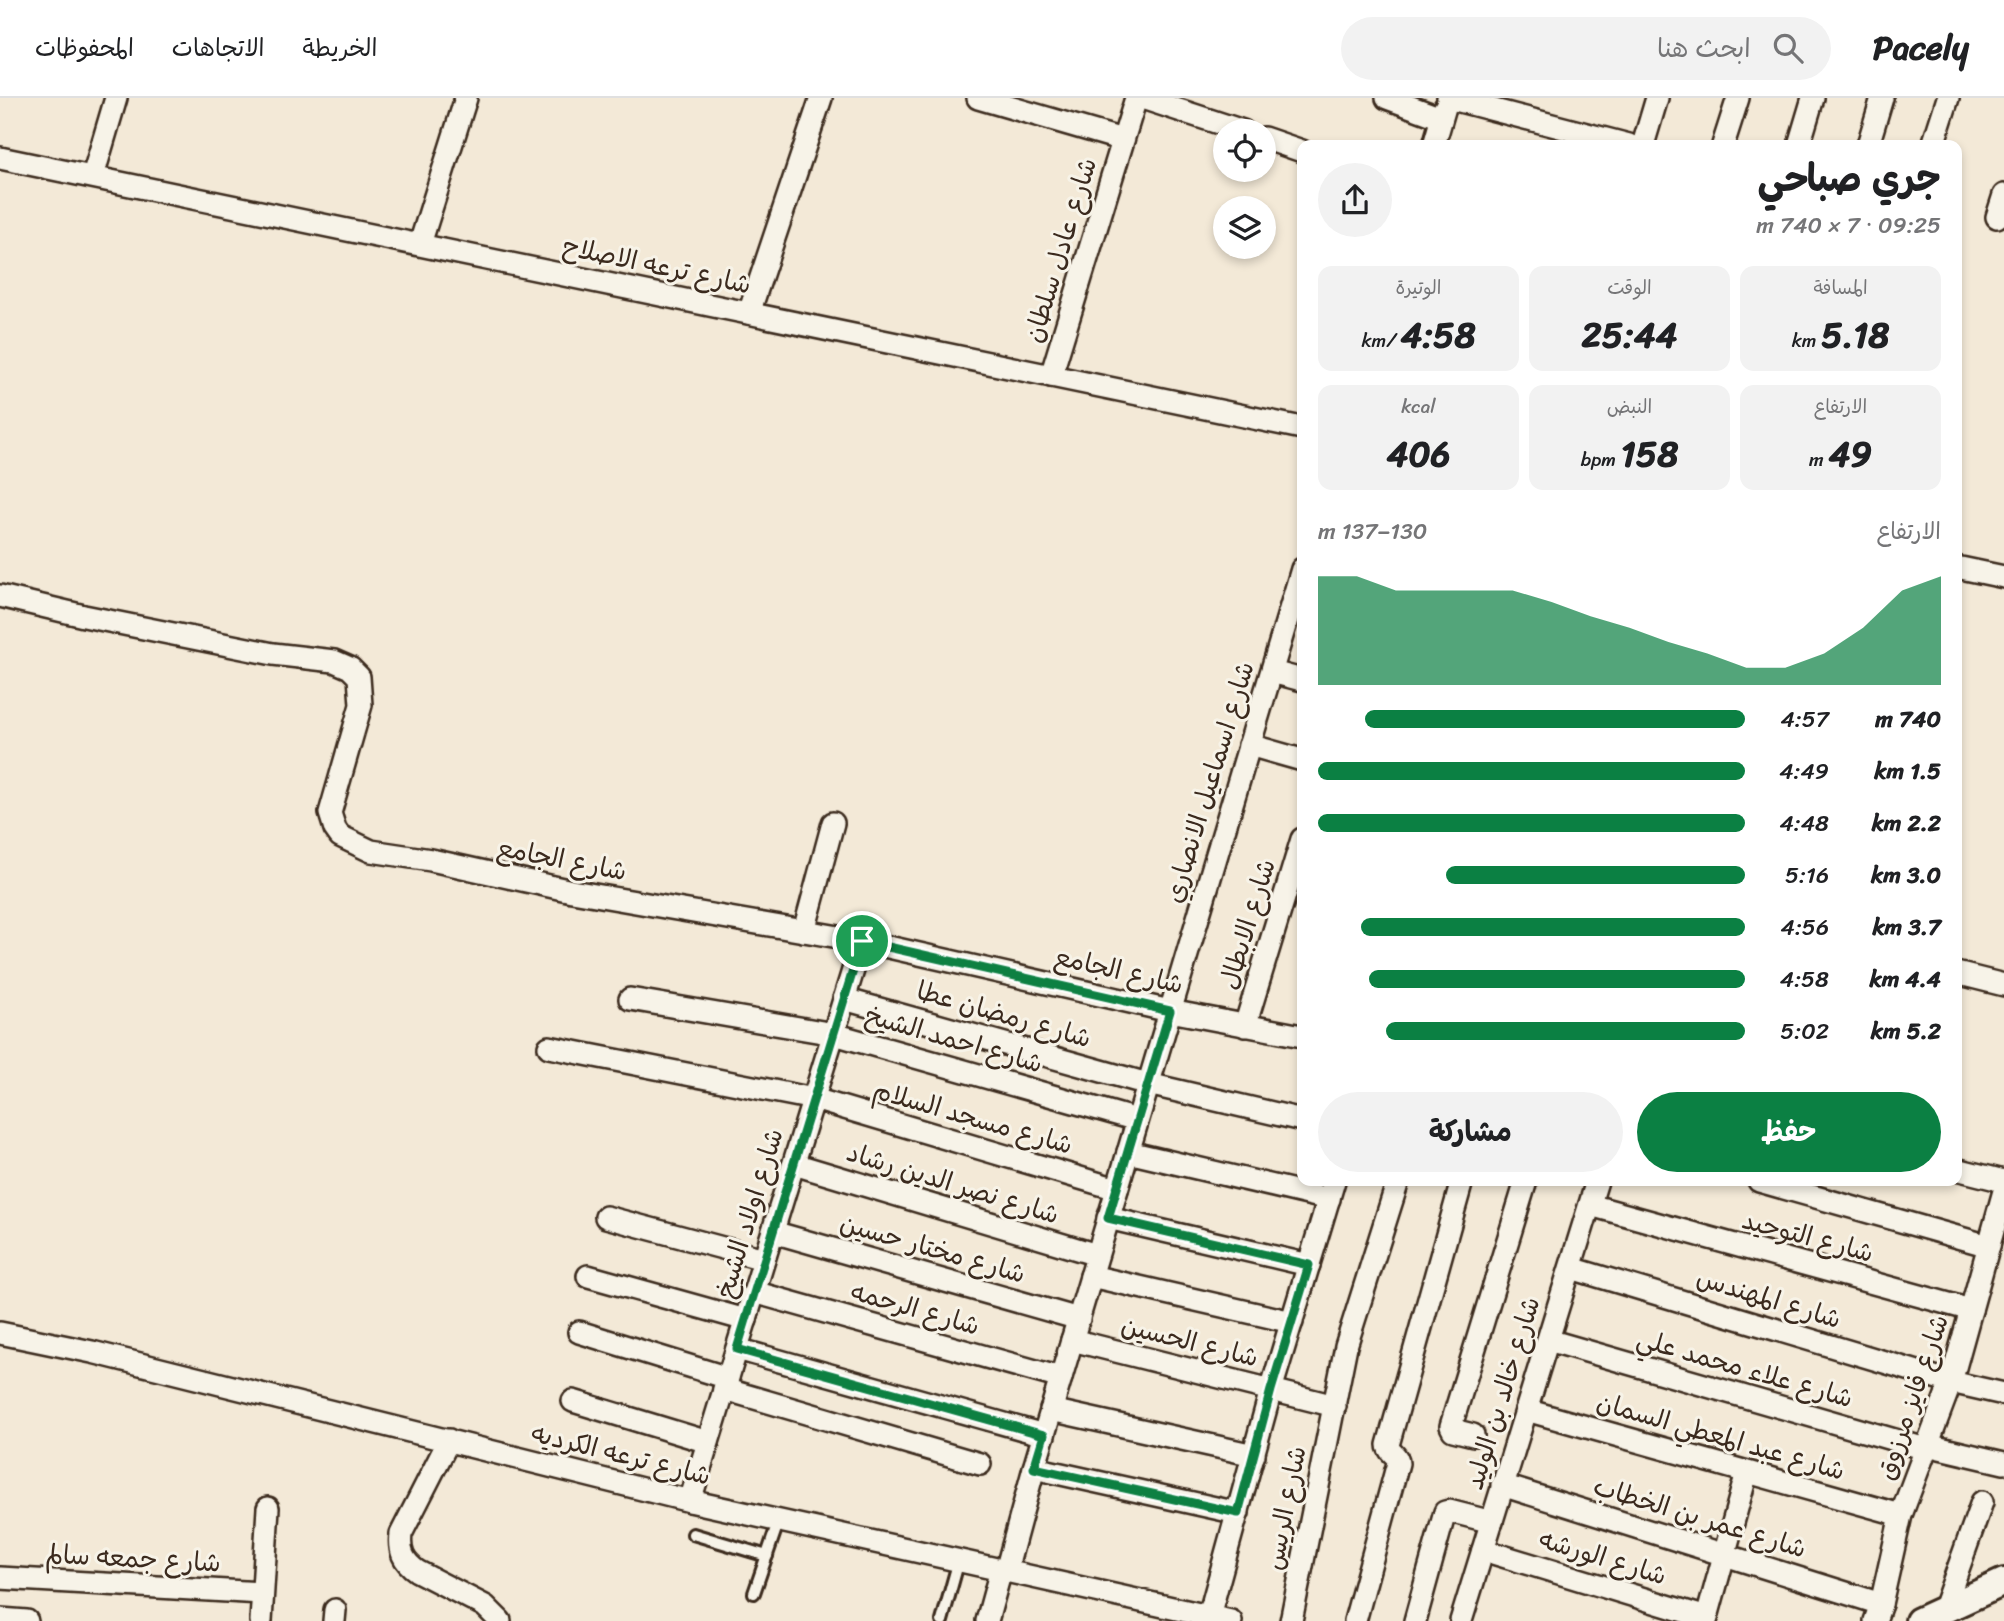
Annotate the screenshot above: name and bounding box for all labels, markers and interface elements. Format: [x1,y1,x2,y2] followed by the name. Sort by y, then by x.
[1341,17,1831,80] search box
[1873,19,1969,77] text: Pacely
[1657,25,1751,71] text: ابحث هنا
[35,27,134,69] text: المحفوظات
[172,27,265,69] text: الاتجاهات
[303,27,377,69] text: الخريطة
[1769,29,1807,67] icon: search
[1213,119,1276,259] map controls
[1213,119,1276,182] button: locate
[1758,145,1941,212] text: جري صباحي
[1010,152,1110,348] street label: شارع عادل سلطان
[1318,163,1392,237] button: share
[1213,196,1276,259] button: layers
[1756,205,1941,246] text: 09:25 · 7 × 740 m
[558,223,756,307] street label: شارع ترعه الاصلاح
[1396,271,1441,304] text: الوتيرة
[1607,271,1652,304] text: الوقت
[1813,271,1868,304] text: المسافة
[1401,304,1476,366] text: 4:58
[1582,304,1677,366] text: 25:44
[1821,304,1889,366] text: 5.18
[1362,324,1401,357] text: /km
[1792,324,1821,357] text: km
[1401,390,1436,423] text: kcal
[1607,390,1652,423] text: النبض
[1814,390,1867,423] text: الارتفاع
[1387,423,1450,485] text: 406
[1621,423,1678,485] text: 158
[1829,423,1872,485] text: 49
[1581,443,1621,476] text: bpm
[1809,443,1829,476] text: m
[1318,511,1427,552] text: 130–137 m
[1877,511,1941,552] text: الارتفاع
[1150,655,1268,909] street label: شارع اسماعيل الانصاري
[1780,699,1829,740] text: 4:57
[1875,699,1941,740] text: 740 m
[1779,751,1829,792] text: 4:49
[1874,751,1941,792] text: 1.5 km
[1779,803,1829,844] text: 4:48
[1872,803,1941,844] text: 2.2 km
[493,824,631,894] street label: شارع الجامع
[1205,853,1289,995] street label: شارع الابطال
[1785,855,1829,896] text: 5:16
[1871,855,1941,896] text: 3.0 km
[1781,907,1829,948] text: 4:56
[1872,907,1941,948] text: 3.7 km
[832,911,892,971] pin
[843,922,881,960] icon: arrive
[1050,933,1188,1007] street label: شارع الجامع
[1780,959,1829,1000] text: 4:58
[1869,959,1941,1000] text: 4.4 km
[911,967,1097,1061] street label: شارع رمضان عطا
[860,992,1048,1086] street label: شارع احمد الشيخ
[1780,1011,1829,1052] text: 5:02
[1871,1011,1941,1052] text: 5.2 km
[868,1066,1078,1168] street label: شارع مسجد السلام
[1318,1092,1623,1172] button: مشاركة
[1637,1092,1941,1172] button: حفظ
[701,1122,797,1304] street label: شارع اولاد الشيخ
[841,1129,1065,1237] street label: شارع نصر الدين رشاد
[1737,1196,1879,1276] street label: شارع التوحيد
[835,1200,1031,1296] street label: شارع مختار حسين
[1691,1254,1847,1342] street label: شارع المهندس
[845,1268,985,1348] street label: شارع الرحمه
[1451,1291,1553,1495] street label: شارع خالد بن الوليد
[1116,1302,1264,1380] street label: شارع الحسين
[1862,1308,1962,1486] street label: شارع فايز مرزوق
[1631,1315,1859,1421] street label: شارع علاء محمد علي
[1591,1379,1851,1493] street label: شارع عبد المعطي السمان
[526,1409,716,1499] street label: شارع ترعه الكرديه
[1250,1442,1320,1574] street label: شارع الريس
[1588,1463,1812,1571] street label: شارع عمر بن الخطاب
[1533,1516,1673,1598] street label: شارع الورشه
[44,1530,222,1586] street label: شارع جمعه سالم

